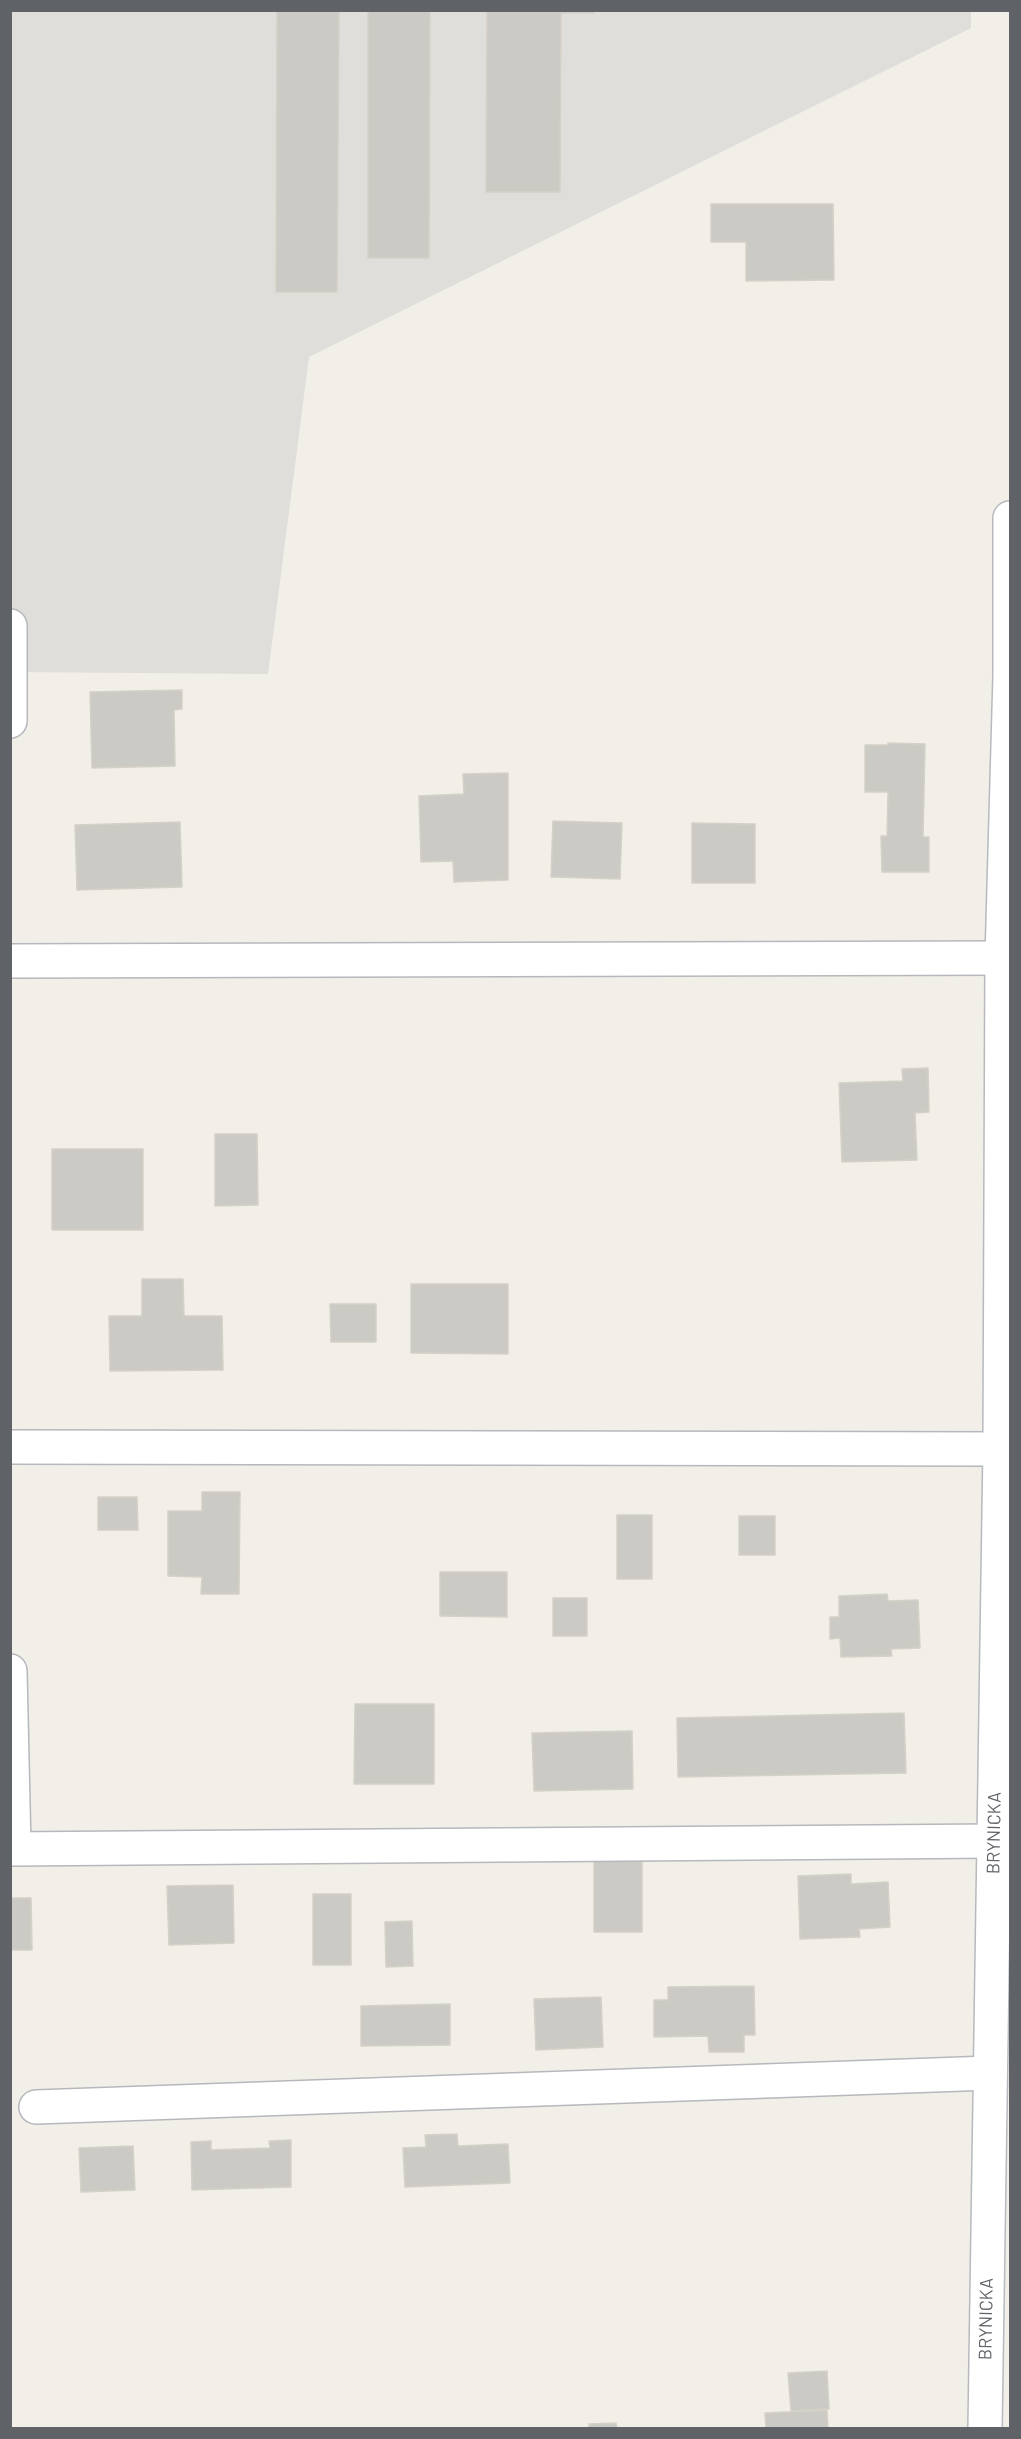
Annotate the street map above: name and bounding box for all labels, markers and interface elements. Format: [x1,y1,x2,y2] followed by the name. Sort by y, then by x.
[982,1792,1006,1874] street label: BRYNICKA
[974,2278,998,2360] street label: BRYNICKA

